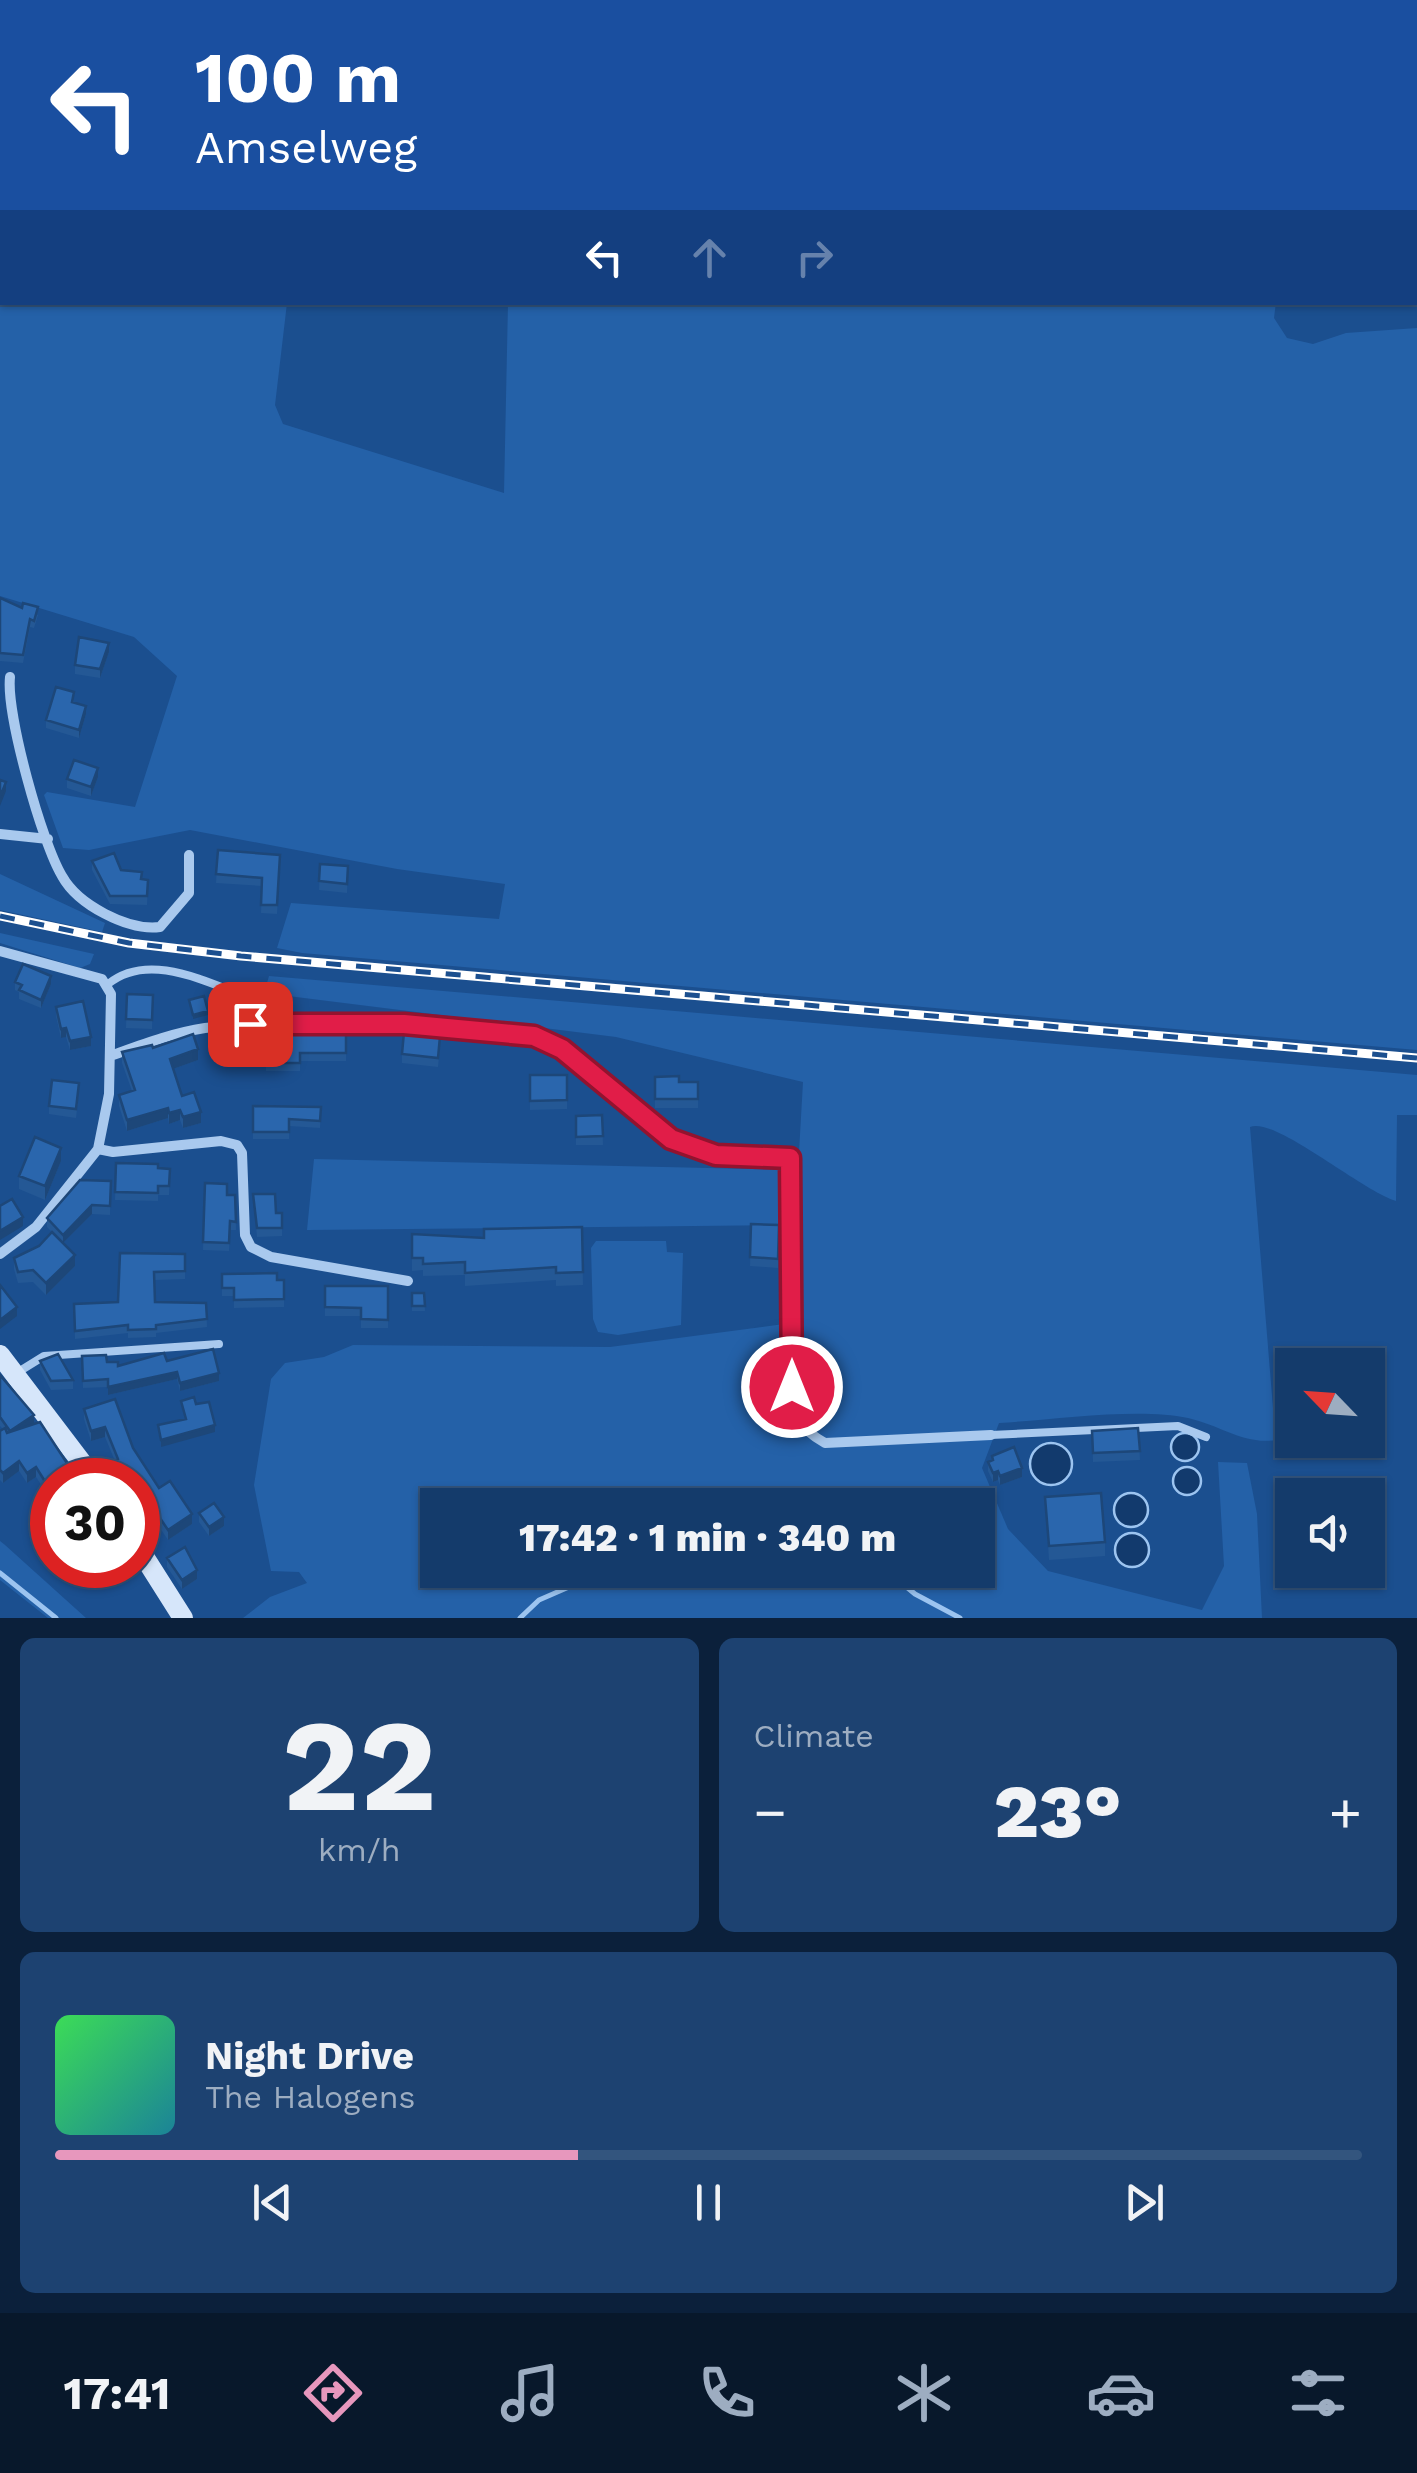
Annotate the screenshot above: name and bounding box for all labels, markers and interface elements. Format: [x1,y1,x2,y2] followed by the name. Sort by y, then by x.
[195,37,401,119] text: 100 m
[30,40,160,170] icon: left
[195,121,417,174] text: Amselweg
[577,230,632,285] icon: left
[682,230,737,285] icon: ahead
[787,230,842,285] icon: right
[208,982,293,1067] pin
[223,997,278,1052] icon: arrive
[740,1335,844,1439] position arrow
[1275,1348,1385,1458] north arrow
[1275,1348,1385,1588] map controls
[30,1458,160,1588] speed limit sign: 30
[1275,1478,1385,1588] button: sound
[519,1516,896,1560] text: 17:42 · 1 min · 340 m
[282,1689,437,1842] text: 22
[754,1717,874,1755] text: Climate
[994,1767,1122,1855] text: 23°
[754,1780,787,1844] text: −
[1329,1780,1362,1844] text: +
[318,1831,400,1869] text: km/h
[205,2034,414,2078] text: Night Drive
[205,2078,415,2116] text: The Halogens
[245,2175,300,2230] icon: previous
[681,2175,736,2230] icon: pause
[1117,2175,1172,2230] icon: next
[298,2358,368,2428] icon: directions
[495,2358,565,2428] icon: music
[692,2358,762,2428] icon: phone
[889,2358,959,2428] icon: climate
[1086,2358,1156,2428] icon: car
[1283,2358,1353,2428] icon: filters
[64,2367,170,2420] text: 17:41

